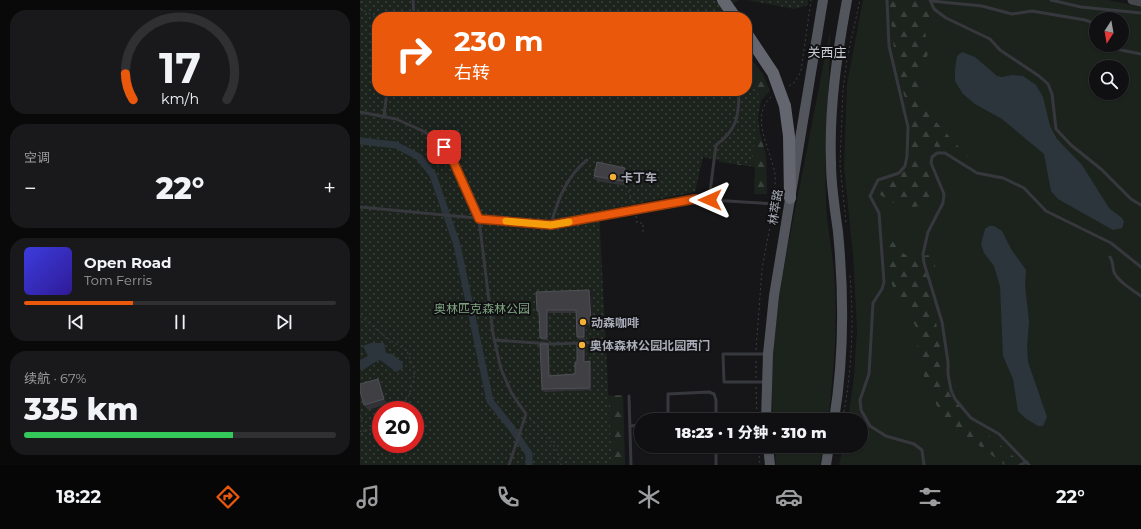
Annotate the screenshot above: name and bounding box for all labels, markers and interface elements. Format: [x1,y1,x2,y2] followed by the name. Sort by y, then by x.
[1089,12,1129,52] north arrow
[1089,12,1129,100] map controls
[454,24,543,58] text: 230 m
[388,28,440,80] icon: right
[159,43,201,93] text: 17
[807,44,847,60] district label: 关西庄
[1089,60,1129,100] button: search
[454,62,490,84] text: 右转
[161,90,199,108] text: km/h
[427,130,461,164] pin
[433,136,455,158] icon: arrive
[24,149,50,165] text: 空调
[156,170,204,207] text: 22°
[621,170,657,185] place label: 卡丁车
[608,172,618,182] marker: 卡丁车
[24,175,37,202] text: −
[323,175,336,202] text: +
[689,179,731,221] position arrow
[765,188,785,226] street label: 林萃路
[84,253,172,272] text: Open Road
[84,272,152,288] text: Tom Ferris
[434,301,530,316] park label: 奥林匹克森林公园
[65,311,87,333] icon: previous
[169,311,191,333] icon: pause
[273,311,295,333] icon: next
[591,315,639,330] place label: 动森咖啡
[578,317,588,327] marker: 动森咖啡
[590,338,710,353] place label: 奥体森林公园北园西门
[577,340,587,350] marker: 奥体森林公园北园西门
[24,370,86,386] text: 续航 · 67%
[24,391,138,428] text: 335 km
[372,401,424,453] speed limit sign: 20
[675,423,827,442] text: 18:23 · 1 分钟 · 310 m
[214,483,242,511] icon: directions
[354,483,382,511] icon: music
[494,483,522,511] icon: phone
[635,483,663,511] icon: climate
[775,483,803,511] icon: car
[916,483,944,511] icon: filters
[56,486,101,508] text: 18:22
[1056,486,1085,508] text: 22°

